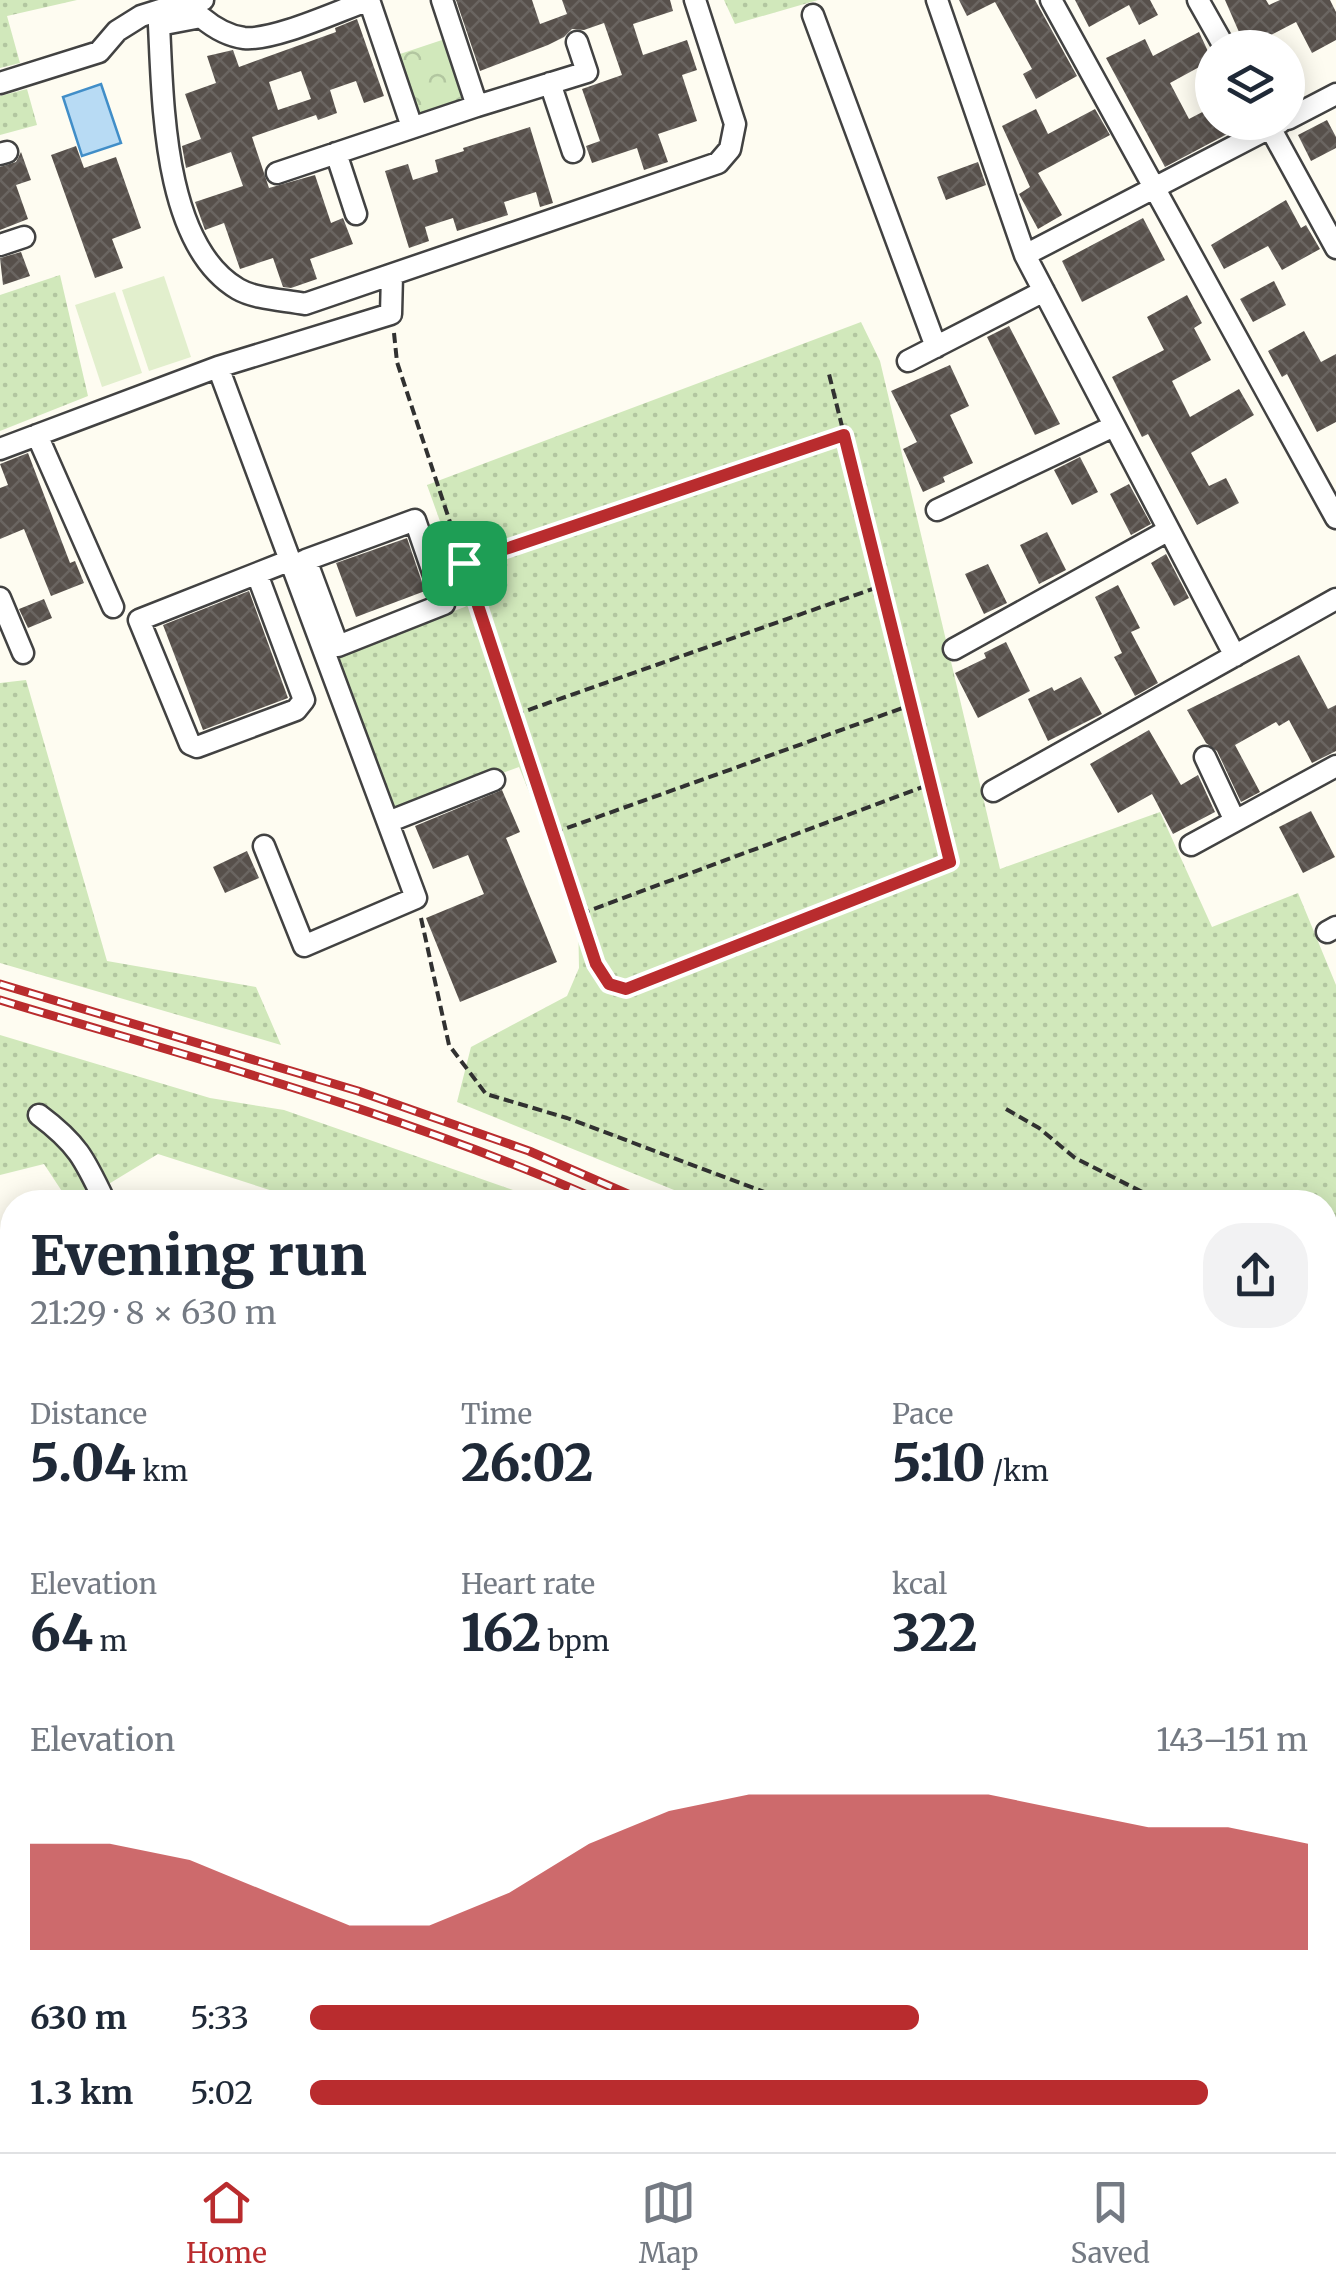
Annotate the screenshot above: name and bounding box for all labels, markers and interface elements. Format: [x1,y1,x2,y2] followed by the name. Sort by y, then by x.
[1195,30,1305,140] map controls
[1195,30,1305,140] button: layers
[422,521,507,606] pin
[437,536,492,591] icon: arrive
[30,1221,367,1290] text: Evening run
[1203,1223,1308,1328] button: share
[30,1293,276,1333] text: 21:29 · 8 × 630 m
[30,1396,147,1432] text: Distance
[461,1396,532,1432] text: Time
[892,1396,953,1432] text: Pace
[30,1432,136,1495] text: 5.04
[461,1432,593,1495] text: 26:02
[892,1432,986,1495] text: 5:10
[136,1453,188,1489] text: km
[986,1453,1049,1489] text: /km
[30,1566,157,1602] text: Elevation
[461,1566,595,1602] text: Heart rate
[892,1566,947,1602] text: kcal
[30,1602,93,1665] text: 64
[461,1602,541,1665] text: 162
[892,1602,978,1665] text: 322
[93,1623,127,1659] text: m
[541,1623,610,1659] text: bpm
[30,1720,175,1760] text: Elevation
[1156,1720,1308,1760] text: 143–151 m
[30,1998,127,2038] text: 630 m
[190,1998,249,2038] text: 5:33
[30,2073,133,2113] text: 1.3 km
[190,2073,253,2113] text: 5:02
[186,2175,267,2271] tab: Home
[639,2175,699,2271] tab: Map
[1071,2175,1150,2271] tab: Saved

